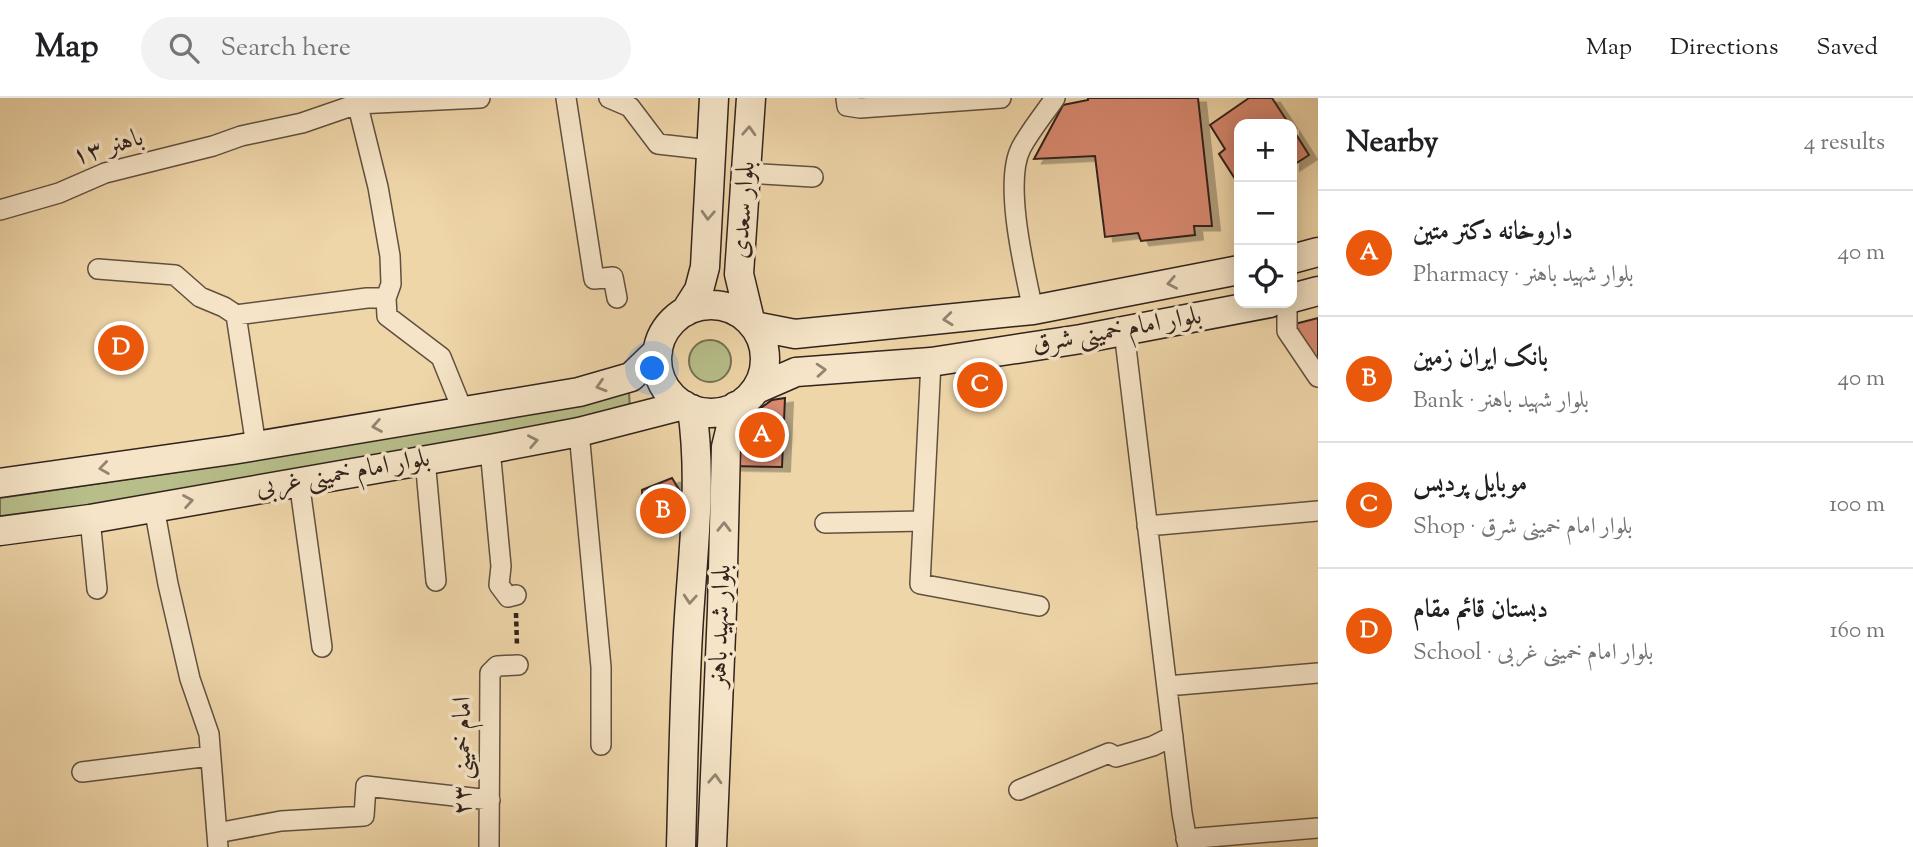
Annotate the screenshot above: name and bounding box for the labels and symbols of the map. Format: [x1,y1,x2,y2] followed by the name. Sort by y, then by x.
[68,120,148,176] street label: باهنر ۱۳
[741,125,756,136] one-way arrow
[722,160,766,260] street label: بلوار سعدی
[700,210,715,221] one-way arrow
[1166,275,1178,290] one-way arrow
[1029,298,1205,366] street label: بلوار امام خمینی شرق
[942,311,954,326] one-way arrow
[98,322,144,374] pin: D
[635,351,669,385] your location
[957,359,1003,411] pin: C
[816,363,827,378] one-way arrow
[595,377,607,392] one-way arrow
[739,409,785,461] pin: A
[371,418,383,433] one-way arrow
[527,434,539,449] one-way arrow
[253,440,433,509] street label: بلوار امام خمینی غربی
[98,460,110,475] one-way arrow
[640,485,686,537] pin: B
[182,494,194,509] one-way arrow
[716,521,732,532] one-way arrow
[700,564,742,691] street label: بلوار شهید باهنر
[683,594,698,605] one-way arrow
[445,696,484,816] street label: امام خمینی ۲۳
[707,773,722,784] one-way arrow

